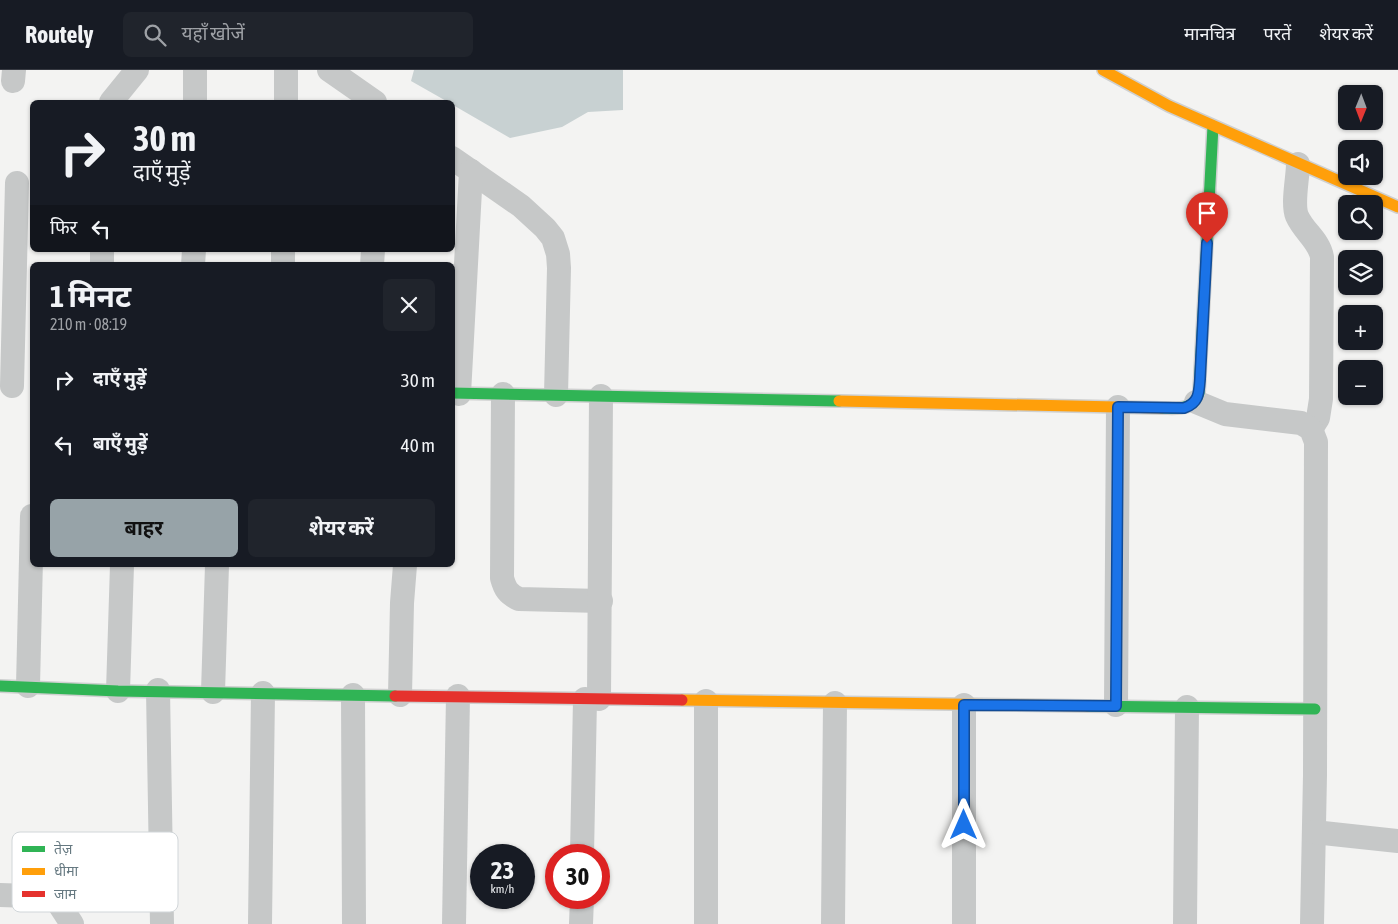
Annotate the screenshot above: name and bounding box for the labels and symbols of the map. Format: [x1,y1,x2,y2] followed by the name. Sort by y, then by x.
[1338,85,1382,130] north arrow
[1186,192,1228,243] pin
[937,798,989,850] position arrow
[12,832,178,912] legend
[54,840,73,857] text: तेज़
[545,844,610,909] speed limit sign: 30
[54,863,79,879] text: धीमा
[54,886,77,902] text: जाम

